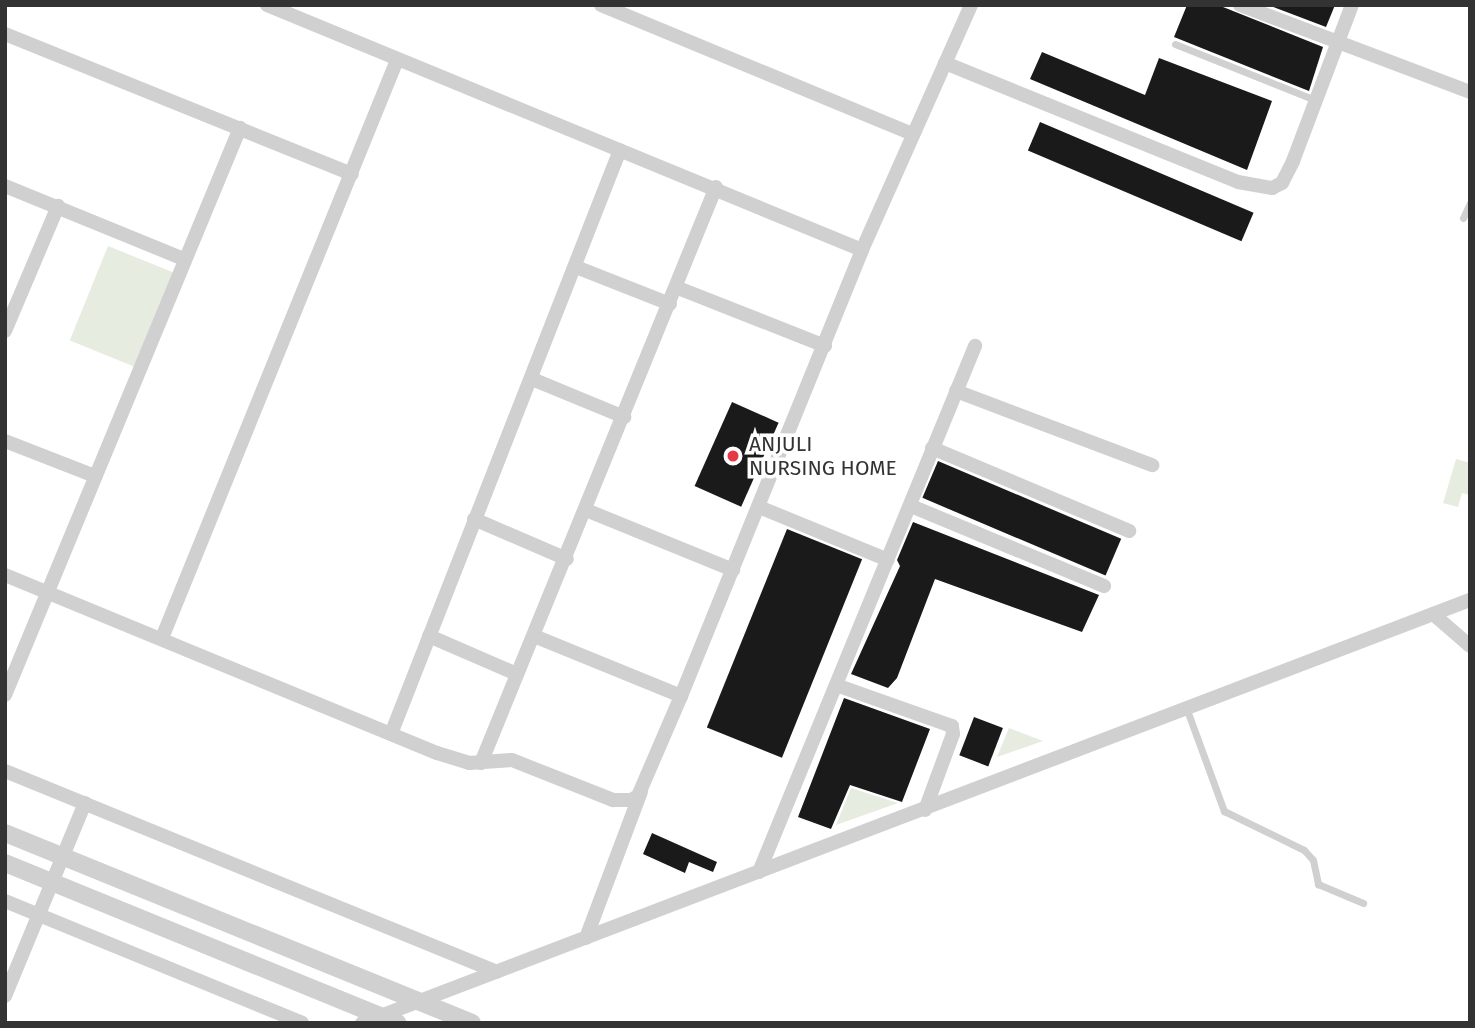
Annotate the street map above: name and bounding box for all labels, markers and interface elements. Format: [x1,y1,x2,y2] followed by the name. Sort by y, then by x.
[749,431,897,481] place label: ANJULI NURSING HOME
[723,446,743,466] marker: ANJULI NURSING HOME

